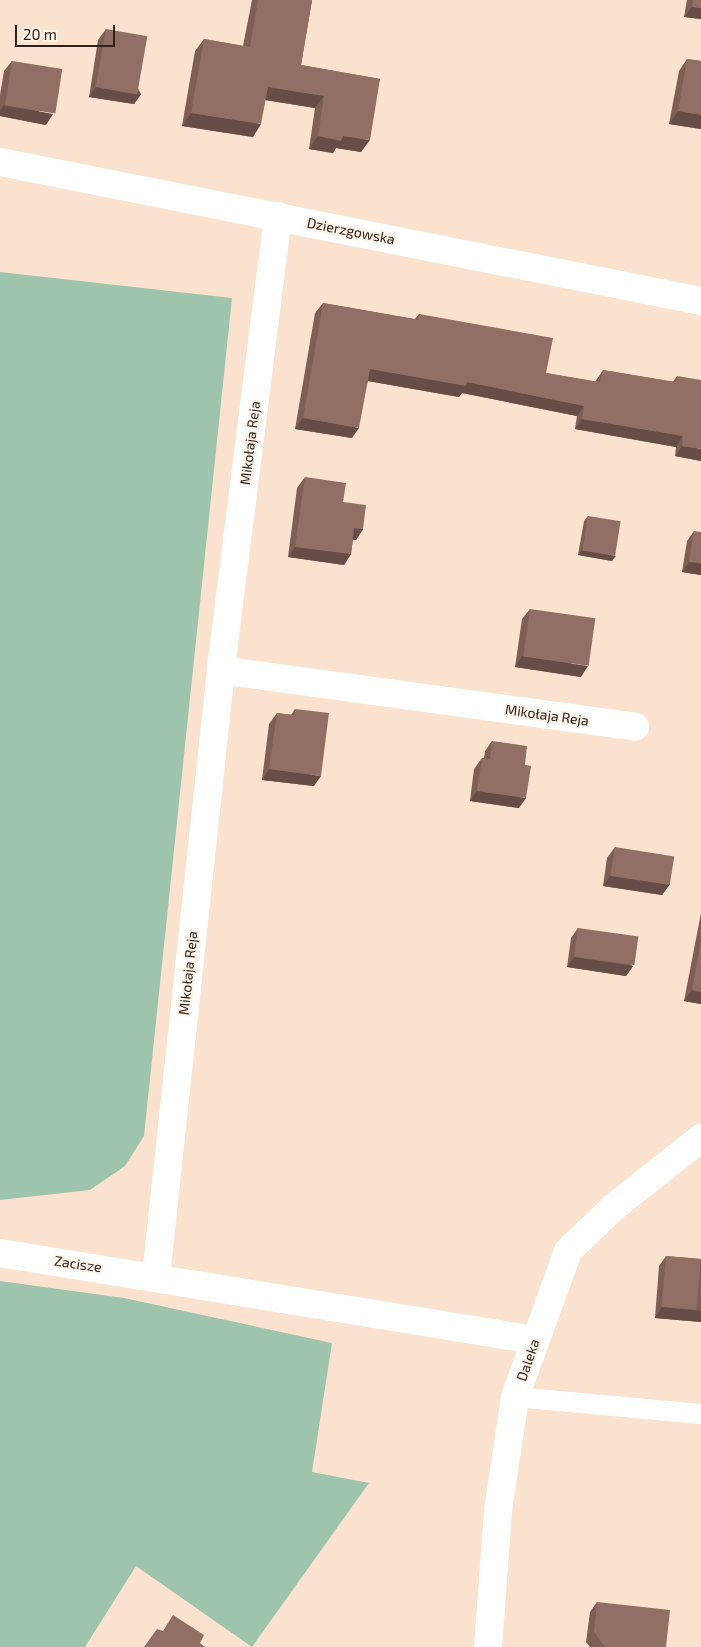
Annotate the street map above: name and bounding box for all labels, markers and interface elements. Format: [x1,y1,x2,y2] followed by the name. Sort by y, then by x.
[18,15,118,47] scale bar
[23,25,57,43] text: 20 m
[306,214,396,248] street label: Dzierzgowska
[237,400,263,486] street label: Mikołaja Reja
[504,701,590,729] street label: Mikołaja Reja
[175,930,201,1016] street label: Mikołaja Reja
[53,1252,103,1276] street label: Zacisze
[513,1337,543,1383] street label: Daleka

